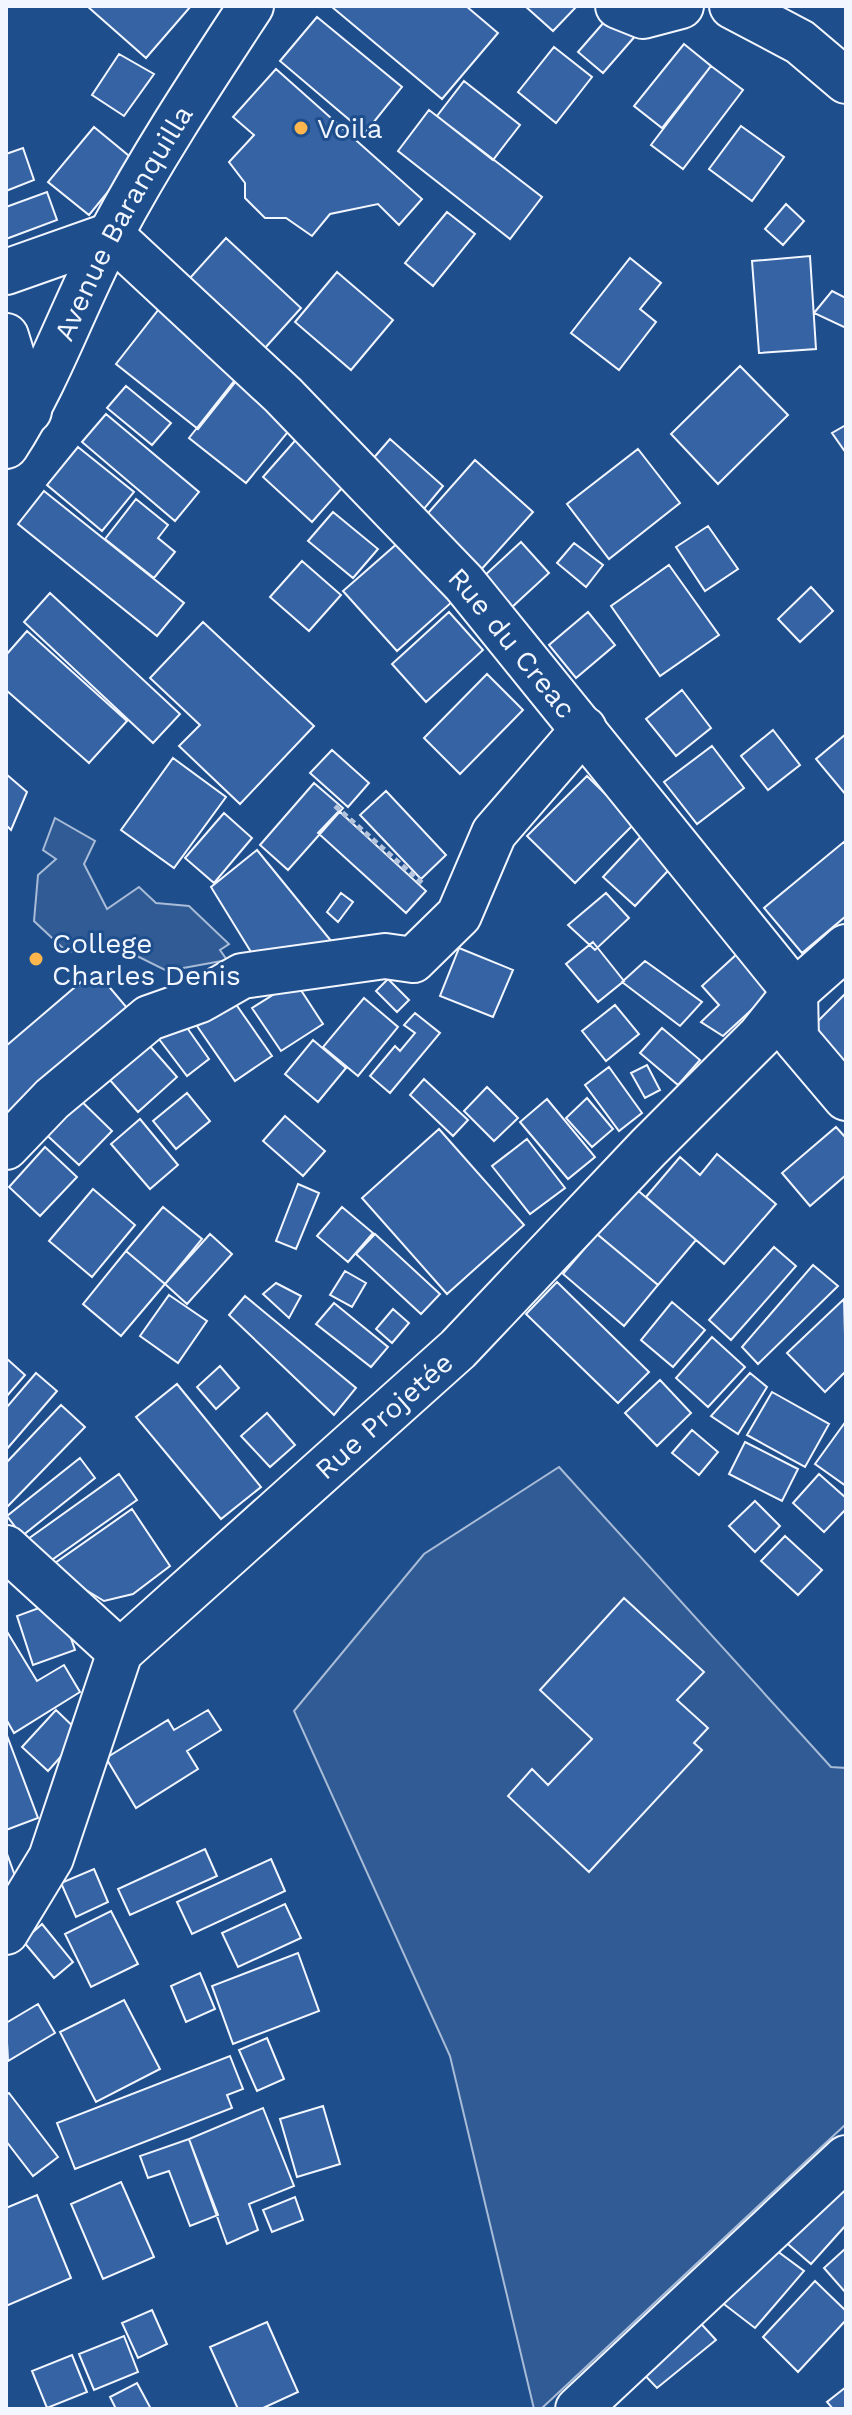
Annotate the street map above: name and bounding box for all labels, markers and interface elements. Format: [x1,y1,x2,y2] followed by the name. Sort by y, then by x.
[47,99,199,346] street label: Avenue Baranquilla
[317,112,383,145] place label: Voila
[292,119,310,137] marker: Voila
[442,561,583,724] street label: Rue du Creac
[52,927,241,992] place label: College Charles Denis
[27,950,45,968] marker: College Charles Denis
[308,1345,459,1486] street label: Rue Projetée

